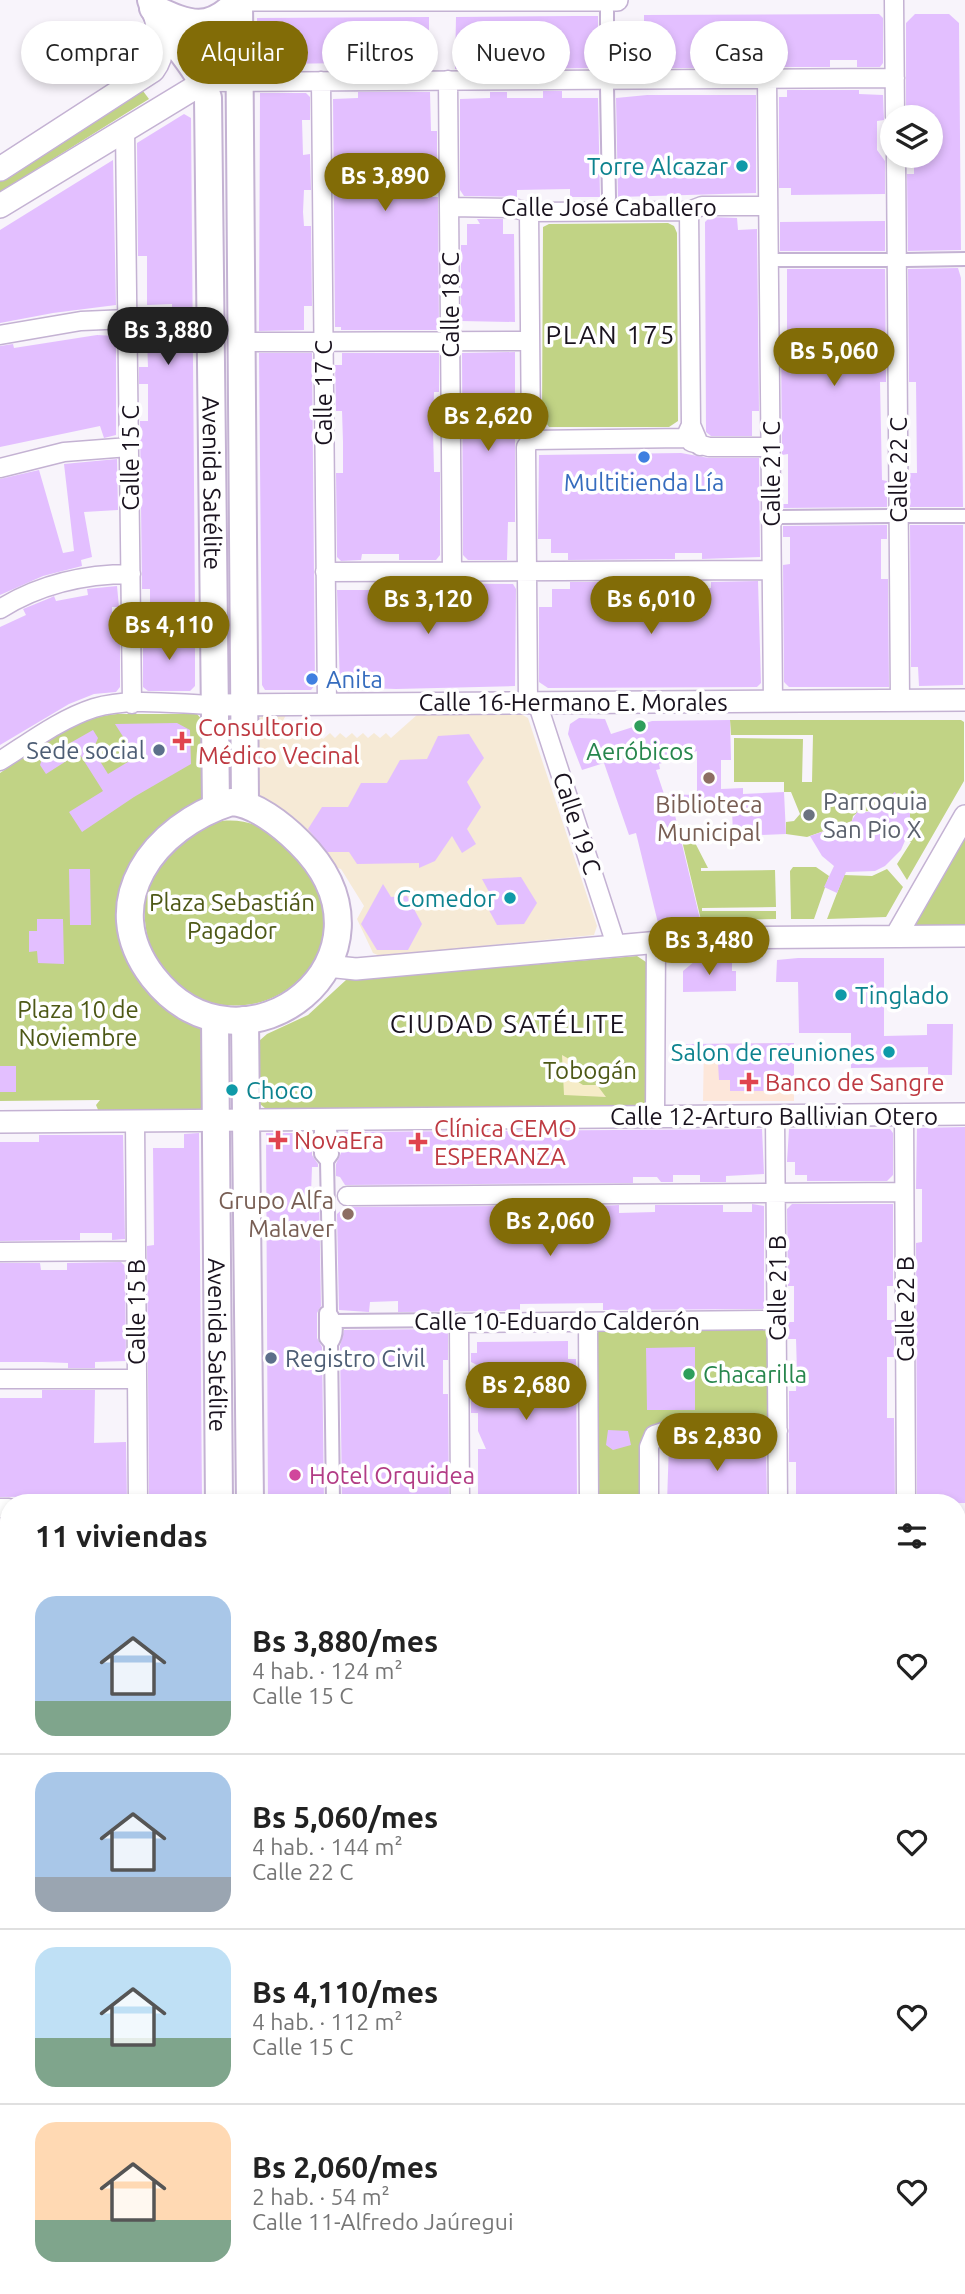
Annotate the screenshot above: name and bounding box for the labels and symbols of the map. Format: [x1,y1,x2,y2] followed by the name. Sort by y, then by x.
[587,153,728,180] place label: Torre Alcazar
[313,154,457,213] pin: Bs 3,890
[734,158,750,174] marker: Torre Alcazar
[501,194,717,221] street label: Calle José Caballero
[437,252,464,358] street label: Calle 18 C
[96,308,240,367] pin: Bs 3,880
[546,320,676,349] district label: PLAN 175
[762,328,906,388] pin: Bs 5,060
[310,340,337,446] street label: Calle 17 C
[416,393,560,453] pin: Bs 2,620
[198,396,227,570] street label: Avenida Satélite
[117,405,144,511] street label: Calle 15 C
[885,417,912,523] street label: Calle 22 C
[758,421,785,527] street label: Calle 21 C
[636,449,652,465] marker: Multitienda Lía
[564,469,724,496] place label: Multitienda Lía
[356,576,500,636] pin: Bs 3,120
[579,576,723,636] pin: Bs 6,010
[97,602,241,662] pin: Bs 4,110
[326,666,383,693] place label: Anita
[304,671,320,687] marker: Anita
[418,689,728,716] street label: Calle 16-Hermano E. Morales
[198,714,360,769] place label: Consultorio Médico Vecinal
[632,718,648,734] marker: Aeróbicos
[172,731,192,751] marker: Consultorio Médico Vecinal
[26,737,145,764] place label: Sede social
[586,738,694,765] place label: Aeróbicos
[151,742,167,758] marker: Sede social
[548,769,606,878] street label: Calle 19 C
[701,770,717,786] marker: Biblioteca Municipal
[823,788,928,843] place label: Parroquia San Pio X
[655,791,763,846] place label: Biblioteca Municipal
[801,807,817,823] marker: Parroquia San Pio X
[396,885,496,912] place label: Comedor
[149,889,315,944] park label: Plaza Sebastián Pagador
[502,890,518,906] marker: Comedor
[637,918,781,977] pin: Bs 3,480
[855,982,949,1009] place label: Tinglado
[833,987,849,1003] marker: Tinglado
[17,996,139,1051] park label: Plaza 10 de Noviembre
[390,1008,626,1038] district label: CIUDAD SATÉLITE
[671,1039,875,1066] place label: Salon de reuniones
[881,1044,897,1060] marker: Salon de reuniones
[543,1057,637,1084] park label: Tobogán
[765,1069,944,1096] place label: Banco de Sangre
[739,1072,759,1092] marker: Banco de Sangre
[246,1077,314,1104] place label: Choco
[224,1082,240,1098] marker: Choco
[610,1103,938,1130] street label: Calle 12-Arturo Ballivian Otero
[434,1115,577,1170] place label: Clínica CEMO ESPERANZA
[294,1127,384,1154] place label: NovaEra
[268,1130,288,1150] marker: NovaEra
[408,1132,428,1152] marker: Clínica CEMO ESPERANZA
[218,1187,334,1242] place label: Grupo Alfa Malaver
[478,1198,622,1258] pin: Bs 2,060
[340,1206,356,1222] marker: Grupo Alfa Malaver
[764,1235,791,1341] street label: Calle 21 B
[892,1256,919,1362] street label: Calle 22 B
[203,1258,232,1432] street label: Avenida Satélite
[123,1259,150,1365] street label: Calle 15 B
[414,1308,700,1335] street label: Calle 10-Eduardo Calderón
[285,1345,426,1372] place label: Registro Civil
[263,1350,279,1366] marker: Registro Civil
[703,1361,807,1388] place label: Chacarilla
[454,1362,598,1422] pin: Bs 2,680
[681,1366,697,1382] marker: Chacarilla
[645,1414,789,1473] pin: Bs 2,830
[309,1462,475,1489] place label: Hotel Orquidea
[287,1467,303,1483] marker: Hotel Orquidea

